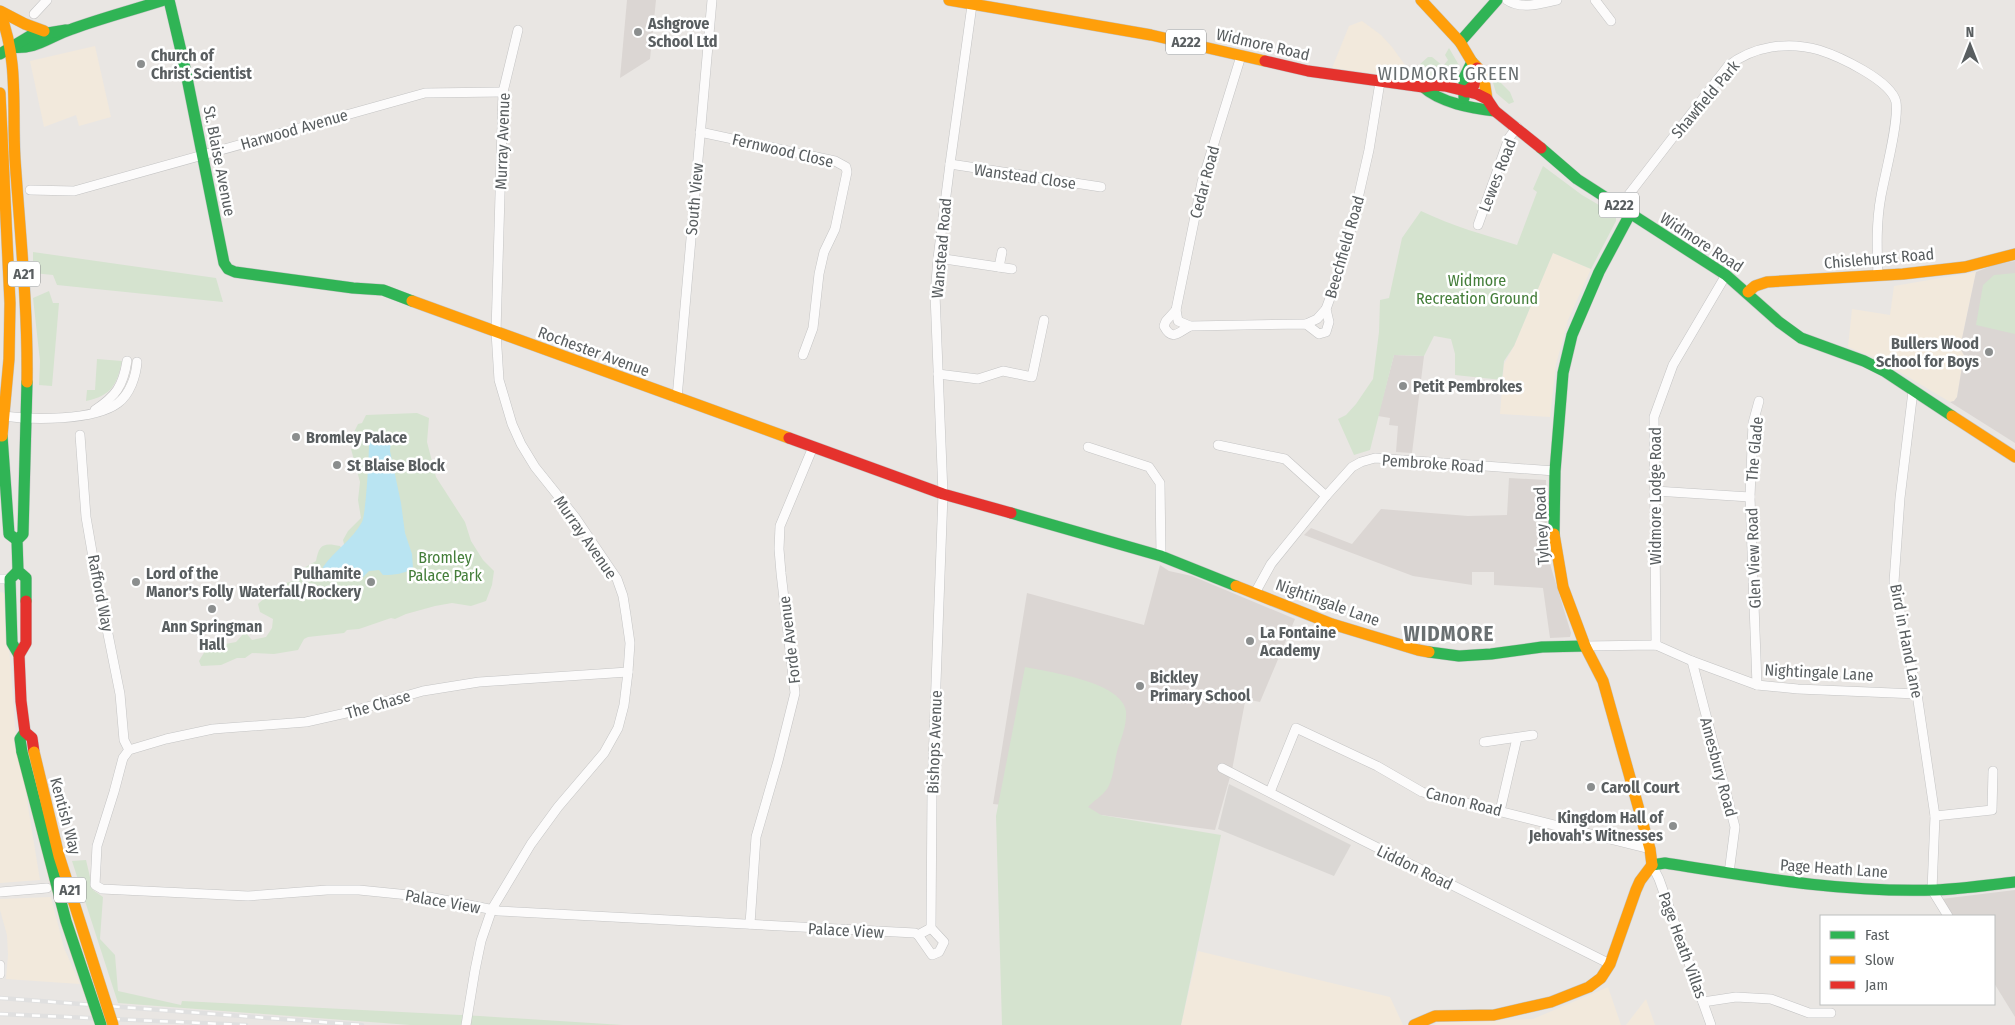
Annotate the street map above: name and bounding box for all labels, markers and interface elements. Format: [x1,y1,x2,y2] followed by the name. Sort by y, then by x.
[647,14,718,51] place label: Ashgrove School Ltd
[1945,20,1995,70] north arrow
[1966,24,1974,41] text: N
[1214,25,1311,64] street label: Widmore Road
[632,26,644,38] marker: Ashgrove School Ltd
[1166,30,1206,54] road number: A222
[151,46,252,83] place label: Church of Christ Scientist
[1667,56,1744,142] street label: Shawfield Park
[135,58,147,70] marker: Church of Christ Scientist
[1378,62,1520,85] district label: WIDMORE GREEN
[491,92,514,190] street label: Murray Avenue
[200,104,240,218] street label: St. Blaise Avenue
[238,105,350,154] street label: Harwood Avenue
[730,130,835,171] street label: Fernwood Close
[1475,136,1520,214] street label: Lewes Road
[1186,144,1223,221] street label: Cedar Road
[973,160,1077,193] street label: Wanstead Close
[682,161,707,236] street label: South View
[1599,192,1639,218] road number: A222
[1321,194,1368,301] street label: Beechfield Road
[928,197,955,299] street label: Wanstead Road
[1657,209,1747,276] street label: Widmore Road
[1823,244,1935,273] street label: Chislehurst Road
[8,262,40,286] road number: A21
[1416,271,1538,308] park label: Widmore Recreation Ground
[535,322,652,380] street label: Rochester Avenue
[1876,334,1979,371] place label: Bullers Wood School for Boys
[1983,346,1995,358] marker: Bullers Wood School for Boys
[1413,377,1522,396] place label: Petit Pembrokes
[1397,380,1409,392] marker: Petit Pembrokes
[1742,416,1767,482] street label: The Glade
[1646,427,1665,565] street label: Widmore Lodge Road
[306,428,407,447] place label: Bromley Palace
[290,431,302,443] marker: Bromley Palace
[1381,450,1485,477] street label: Pembroke Road
[347,456,446,475] place label: St Blaise Block
[331,459,343,471] marker: St Blaise Block
[1530,486,1553,566] street label: Tylney Road
[550,492,621,583] street label: Murray Avenue
[1742,507,1765,609] street label: Glen View Road
[408,548,482,585] park label: Bromley Palace Park
[84,553,117,634] street label: Rafford Way
[146,564,234,601] place label: Lord of the Manor's Folly
[239,564,361,601] place label: Pulhamite Waterfall/Rockery
[1273,575,1382,630] street label: Nightingale Lane
[130,576,142,588] marker: Lord of the Manor's Folly
[365,576,377,588] marker: Pulhamite Waterfall/Rockery
[1886,582,1927,700] street label: Bird in Hand Lane
[775,595,804,685] street label: Forde Avenue
[206,603,218,615] marker: Ann Springman Hall
[161,617,262,654] place label: Ann Springman Hall
[1403,621,1495,647] district label: WIDMORE
[1259,623,1336,660] place label: La Fontaine Academy
[1244,635,1256,647] marker: La Fontaine Academy
[1764,660,1874,685] street label: Nightingale Lane
[1150,668,1251,705] place label: Bickley Primary School
[1134,680,1146,692] marker: Bickley Primary School
[344,686,413,723] street label: The Chase
[923,690,946,794] street label: Bishops Avenue
[1696,715,1741,819] street label: Amesbury Road
[46,775,85,858] street label: Kentish Way
[1601,778,1680,797] place label: Caroll Court
[1585,781,1597,793] marker: Caroll Court
[1424,783,1504,820] street label: Canon Road
[1528,808,1665,845] place label: Kingdom Hall of Jehovah's Witnesses
[1667,820,1679,832] marker: Kingdom Hall of Jehovah's Witnesses
[1374,841,1456,894] street label: Liddon Road
[1779,855,1889,882] street label: Page Heath Lane
[54,878,86,902] road number: A21
[404,886,482,918] street label: Palace View
[1654,889,1711,1001] street label: Page Heath Villas
[1820,915,1995,1005] legend
[808,919,885,942] street label: Palace View
[1865,926,1889,944] text: Fast
[1865,951,1894,969] text: Slow
[1865,976,1888,994] text: Jam

